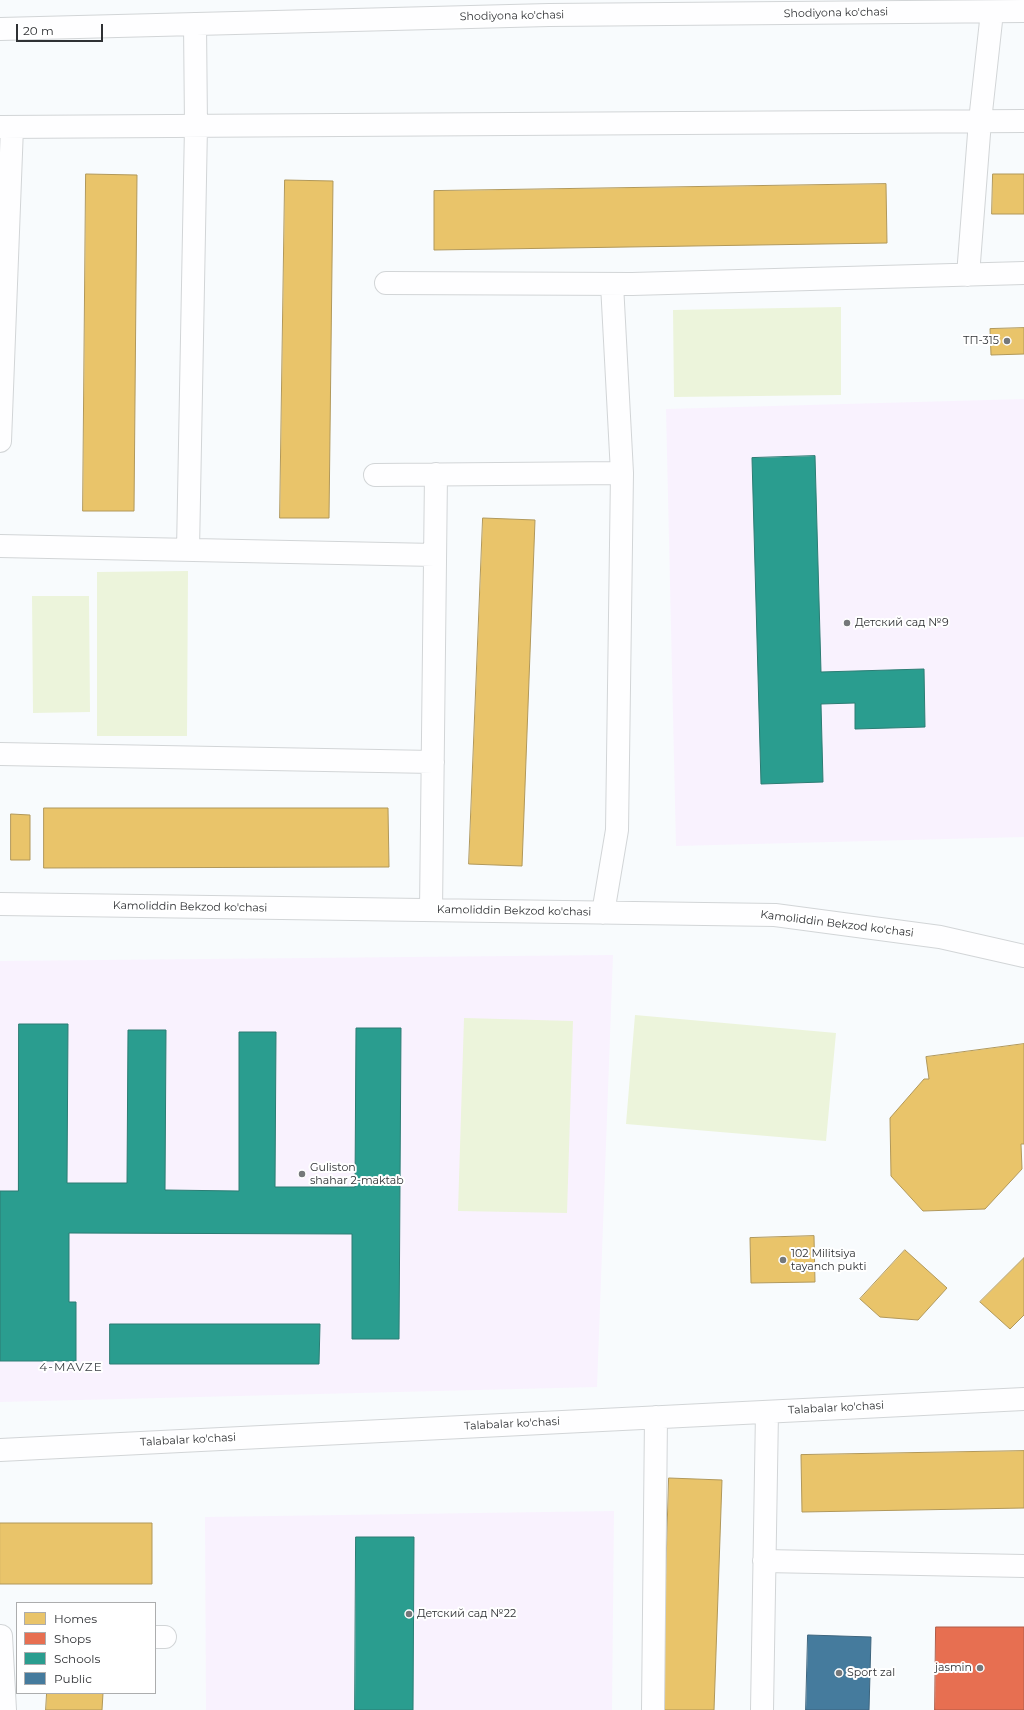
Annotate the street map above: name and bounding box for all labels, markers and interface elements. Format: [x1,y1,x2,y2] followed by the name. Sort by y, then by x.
[784,5,888,21] street label: Shodiyona ko'chasi
[460,8,564,24] street label: Shodiyona ko'chasi
[18,16,105,42] scale bar
[23,23,54,38] text: 20 m
[963,334,999,348] place label: ТП-315
[1002,336,1012,346] marker: ТП-315
[855,616,949,630] place label: Детский сад №9
[842,618,852,628] marker: Детский сад №9
[113,899,267,915] street label: Kamoliddin Bekzod ko'chasi
[437,903,591,919] street label: Kamoliddin Bekzod ko'chasi
[760,908,914,940] street label: Kamoliddin Bekzod ko'chasi
[310,1161,404,1187] place label: Guliston shahar 2-maktab
[297,1169,307,1179] marker: Guliston shahar 2-maktab
[791,1247,866,1273] place label: 102 Militsiya tayanch pukti
[778,1255,788,1265] marker: 102 Militsiya tayanch pukti
[39,1360,103,1374] district label: 4-MAVZE
[788,1399,884,1417] street label: Talabalar ko'chasi
[464,1415,560,1433] street label: Talabalar ko'chasi
[140,1431,236,1449] street label: Talabalar ko'chasi
[16,1602,156,1694] legend
[417,1607,516,1621] place label: Детский сад №22
[404,1609,414,1619] marker: Детский сад №22
[54,1611,97,1626] text: Homes
[54,1631,91,1646] text: Shops
[54,1651,100,1666] text: Schools
[935,1661,972,1675] place label: jasmin
[975,1663,985,1673] marker: jasmin
[847,1666,895,1680] place label: Sport zal
[834,1668,844,1678] marker: Sport zal
[54,1671,92,1686] text: Public

